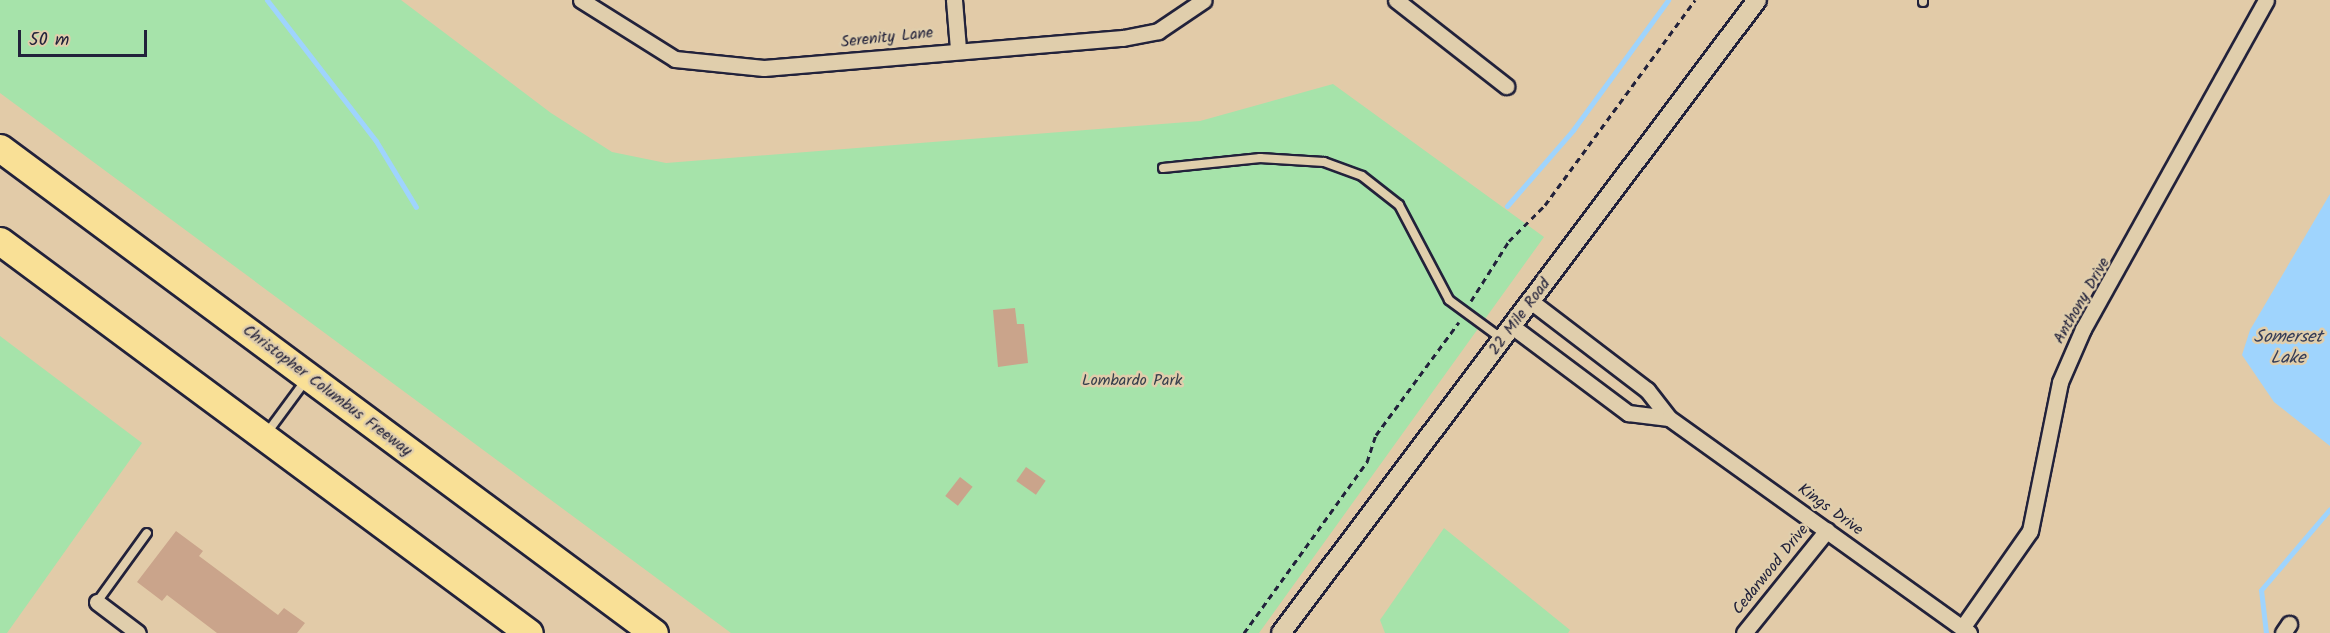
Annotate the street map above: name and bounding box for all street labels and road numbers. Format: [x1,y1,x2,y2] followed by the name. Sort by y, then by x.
[840,24,934,52] street label: Serenity Lane
[2050,255,2114,347] street label: Anthony Drive
[1485,275,1555,359] street label: 22 Mile Road
[239,321,415,461] street label: Christopher Columbus Freeway
[1794,480,1866,540] street label: Kings Drive
[1729,521,1813,619] street label: Cedarwood Drive

